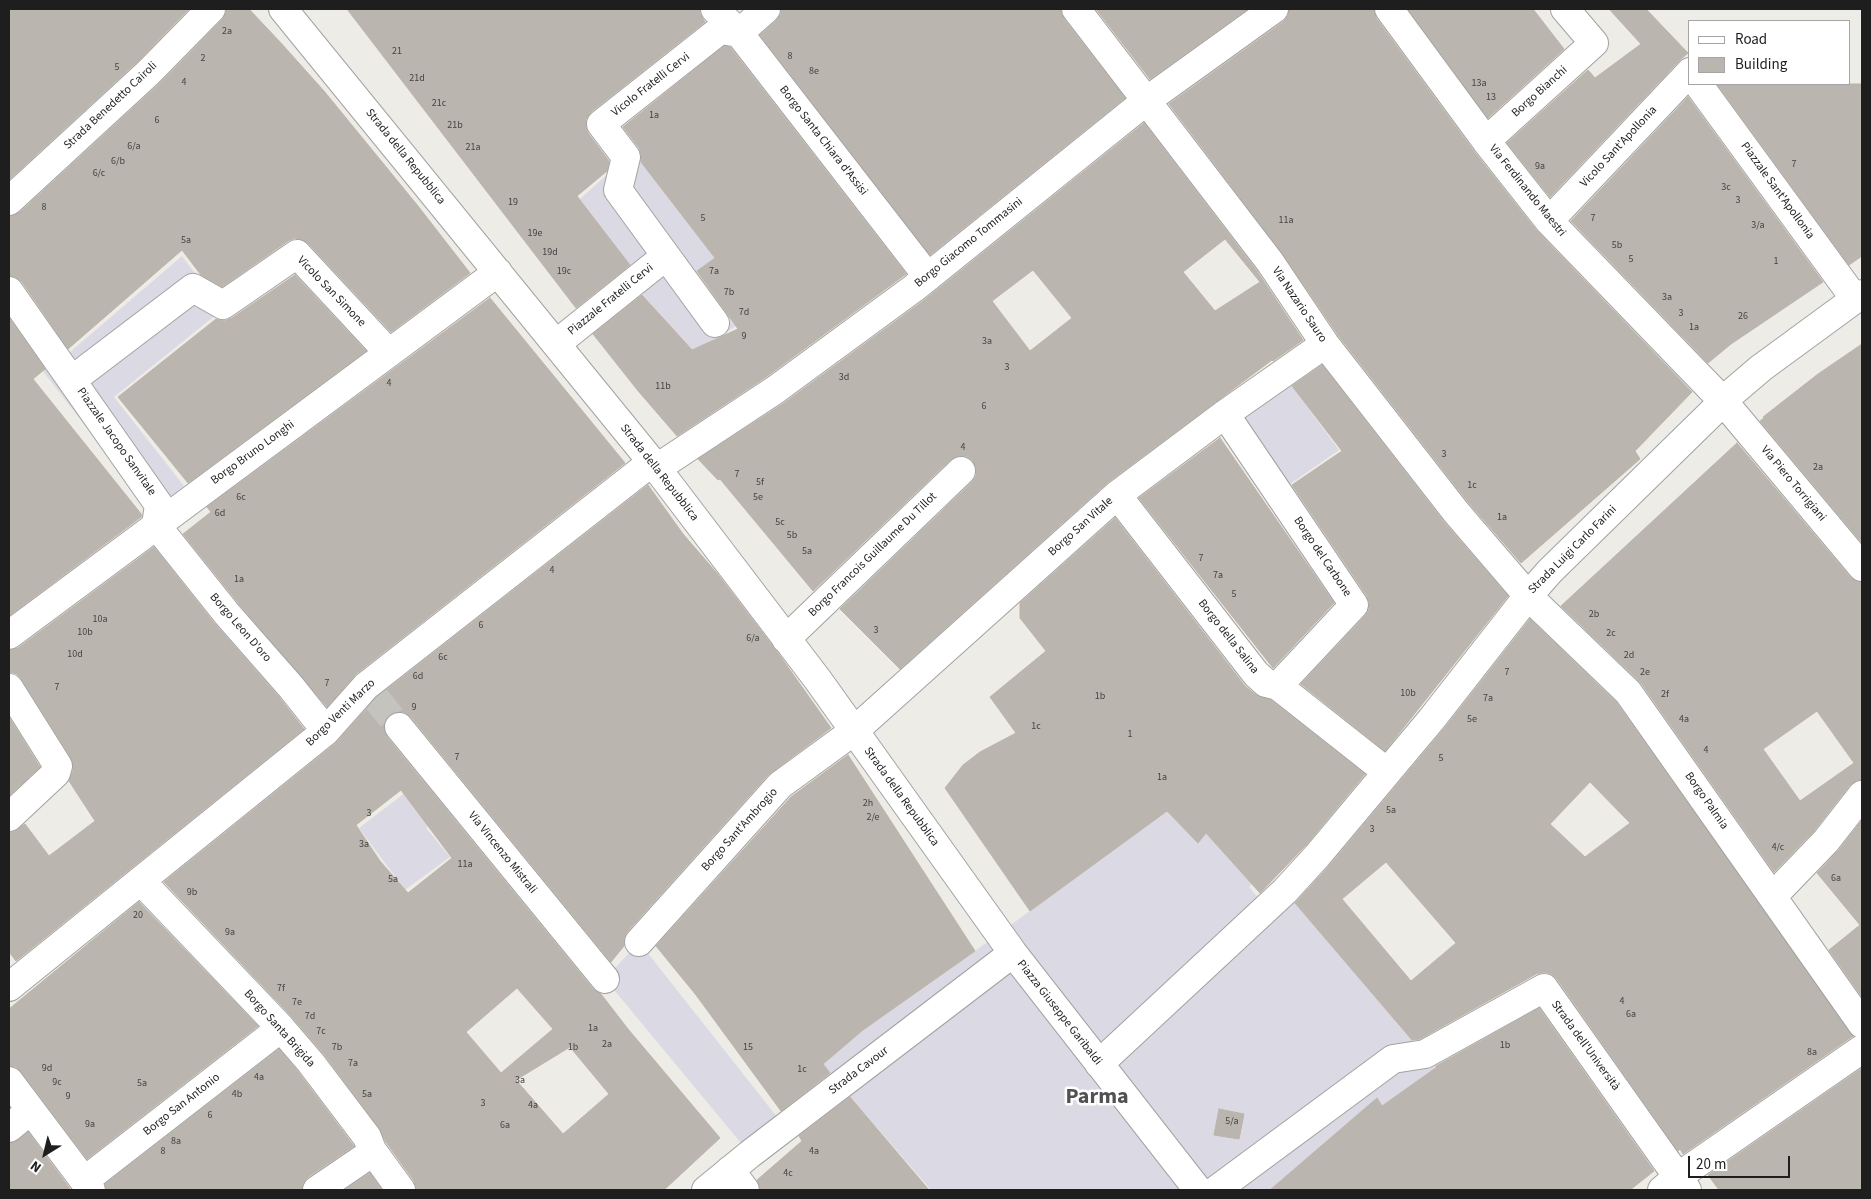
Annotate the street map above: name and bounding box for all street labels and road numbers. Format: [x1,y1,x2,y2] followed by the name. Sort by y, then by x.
[609,50,693,120] street label: Vicolo Fratelli Cervi
[61,59,161,153] street label: Strada Benedetto Cairoli
[1509,63,1571,121] street label: Borgo Bianchi
[776,83,870,199] street label: Borgo Santa Chiara d'Assisi
[1578,103,1660,191] street label: Vicolo Sant'Apollonia
[362,106,448,208] street label: Strada della Repubblica
[1737,140,1817,242] street label: Piazzale Sant'Apollonia
[1485,142,1569,240] street label: Via Ferdinando Maestri
[912,195,1026,291] street label: Borgo Giacomo Tommasini
[294,254,368,330] street label: Vicolo San Simone
[565,261,657,339] street label: Piazzale Fratelli Cervi
[1268,265,1330,345] street label: Via Nazario Sauro
[73,385,159,499] street label: Piazzale Jacopo Sanvitale
[208,418,298,488] street label: Borgo Bruno Longhi
[617,422,701,524] street label: Strada della Repubblica
[1757,443,1829,525] street label: Via Piero Torrigiani
[806,490,940,620] street label: Borgo Francois Guillaume Du Tillot
[1046,494,1116,560] street label: Borgo San Vitale
[1526,503,1620,597] street label: Strada Luigi Carlo Farini
[1290,514,1354,600] street label: Borgo del Carbone
[206,591,274,665] street label: Borgo Leon D'oro
[1194,597,1262,677] street label: Borgo della Salina
[303,676,379,750] street label: Borgo Venti Marzo
[860,745,942,849] street label: Strada della Repubblica
[1681,770,1731,832] street label: Borgo Palmia
[699,785,781,875] street label: Borgo Sant'Ambrogio
[465,809,539,897] street label: Via Vincenzo Mistrali
[1013,958,1105,1068] street label: Piazza Giuseppe Garibaldi
[240,987,318,1071] street label: Borgo Santa Brigida
[1548,998,1622,1094] street label: Strada dell'Università
[826,1044,892,1098] street label: Strada Cavour
[141,1071,223,1139] street label: Borgo San Antonio

